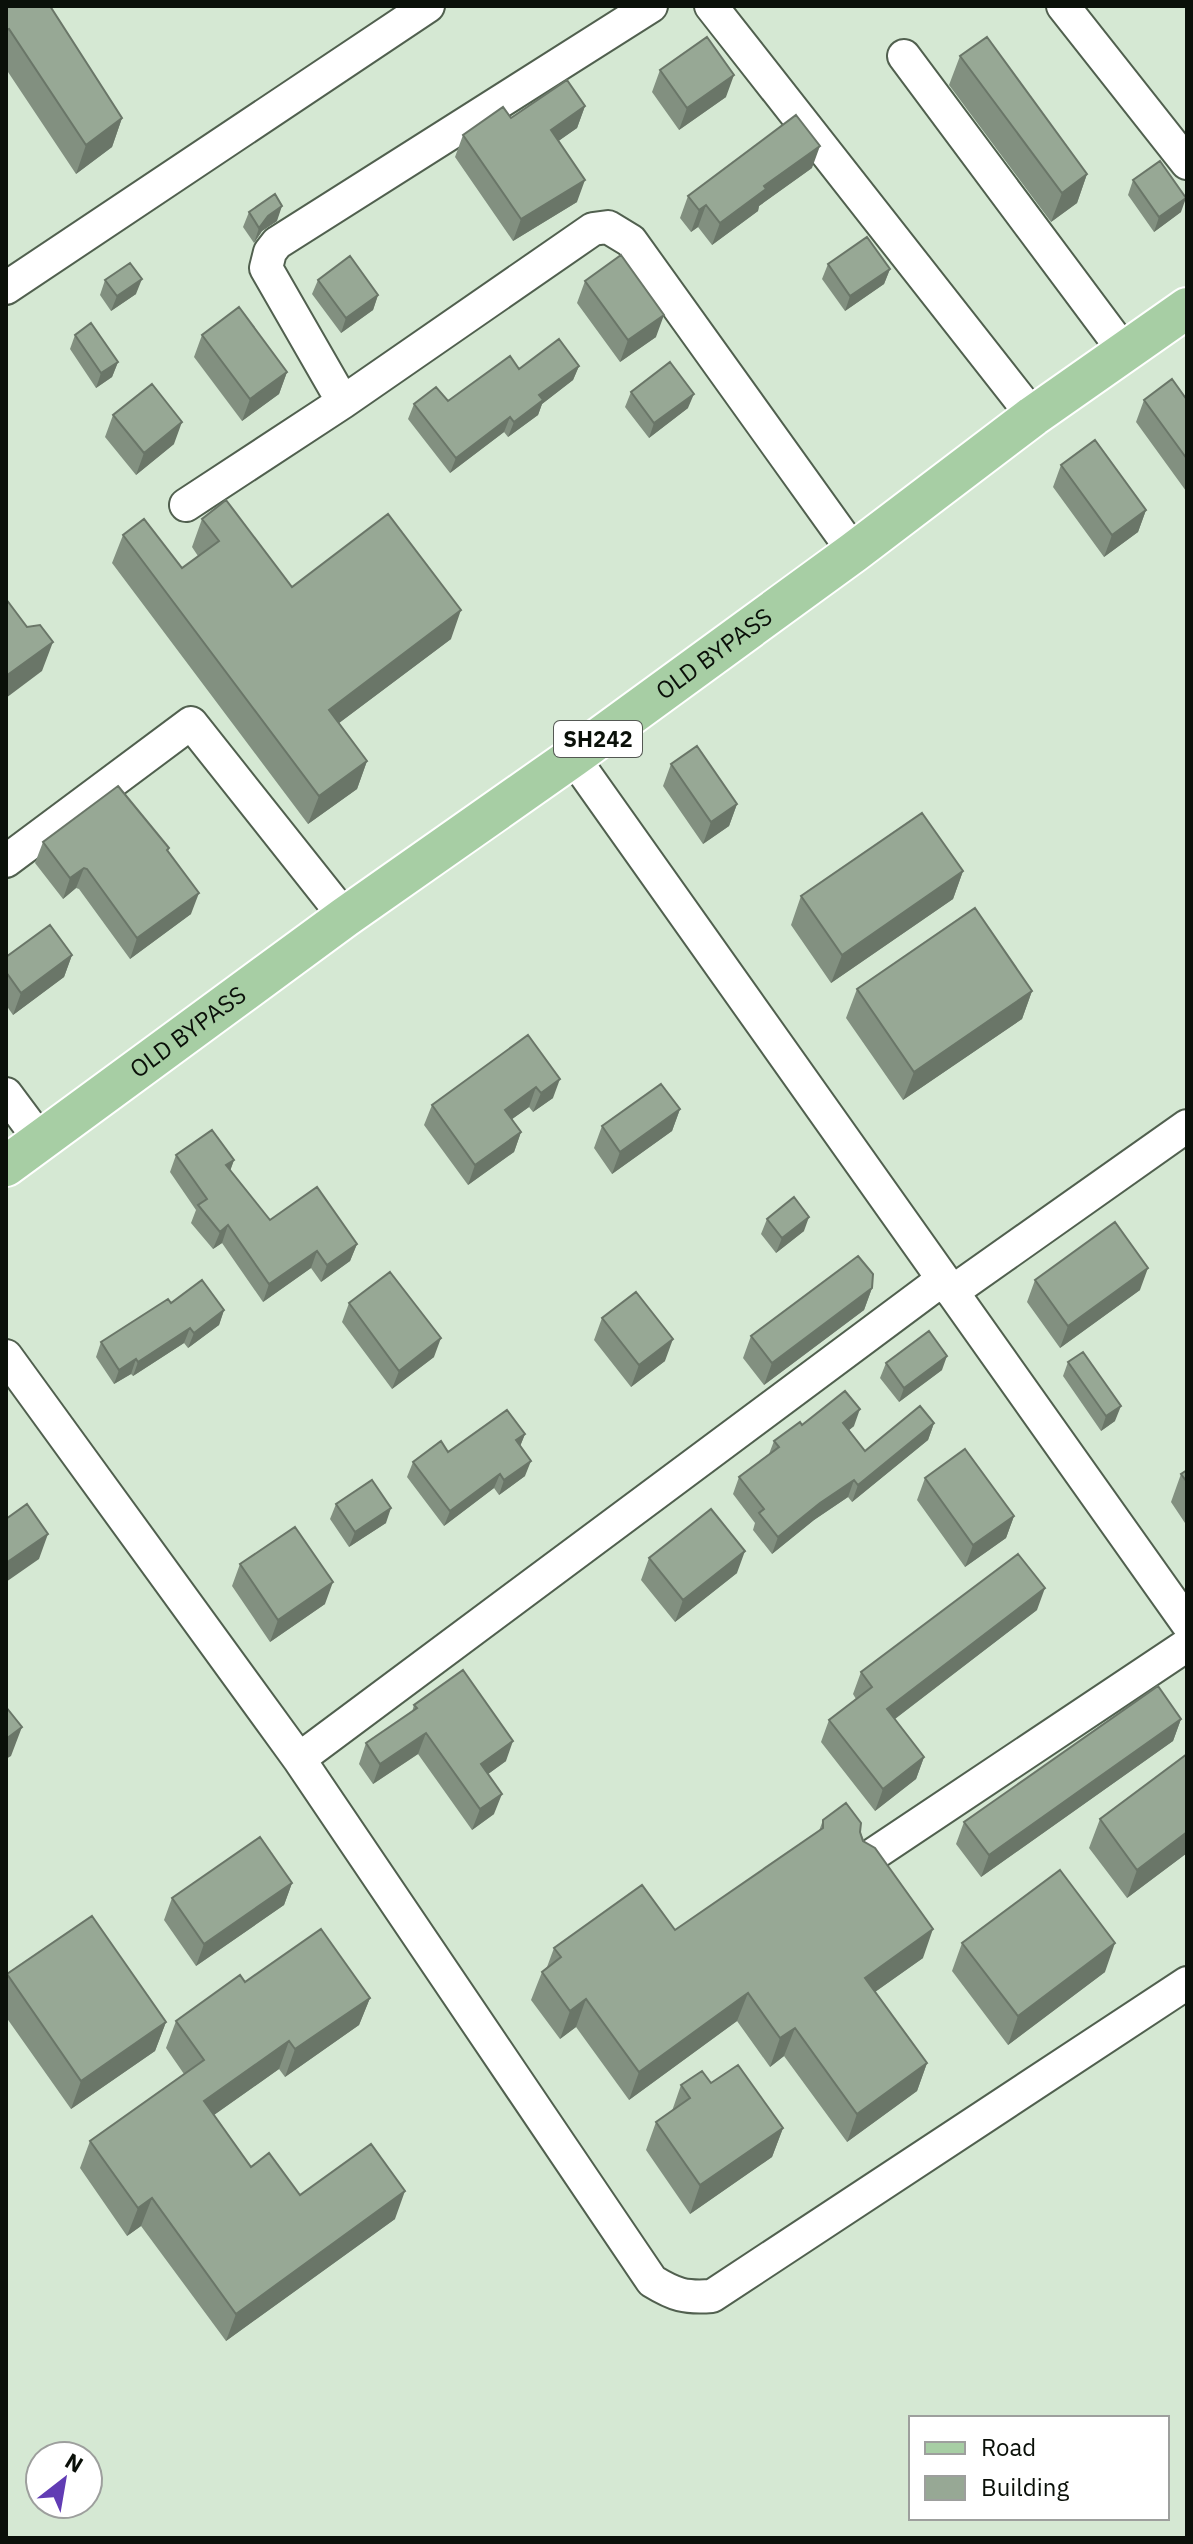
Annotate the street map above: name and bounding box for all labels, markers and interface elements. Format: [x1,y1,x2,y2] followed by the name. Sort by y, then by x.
[649,600,778,706] street label: OLD BYPASS
[554,721,642,757] road number: SH242
[123,978,252,1085] street label: OLD BYPASS
[909,2416,1169,2520] legend
[981,2431,1036,2463] text: Road
[24,2440,104,2520] north arrow
[60,2446,89,2479] text: N
[981,2471,1069,2503] text: Building

